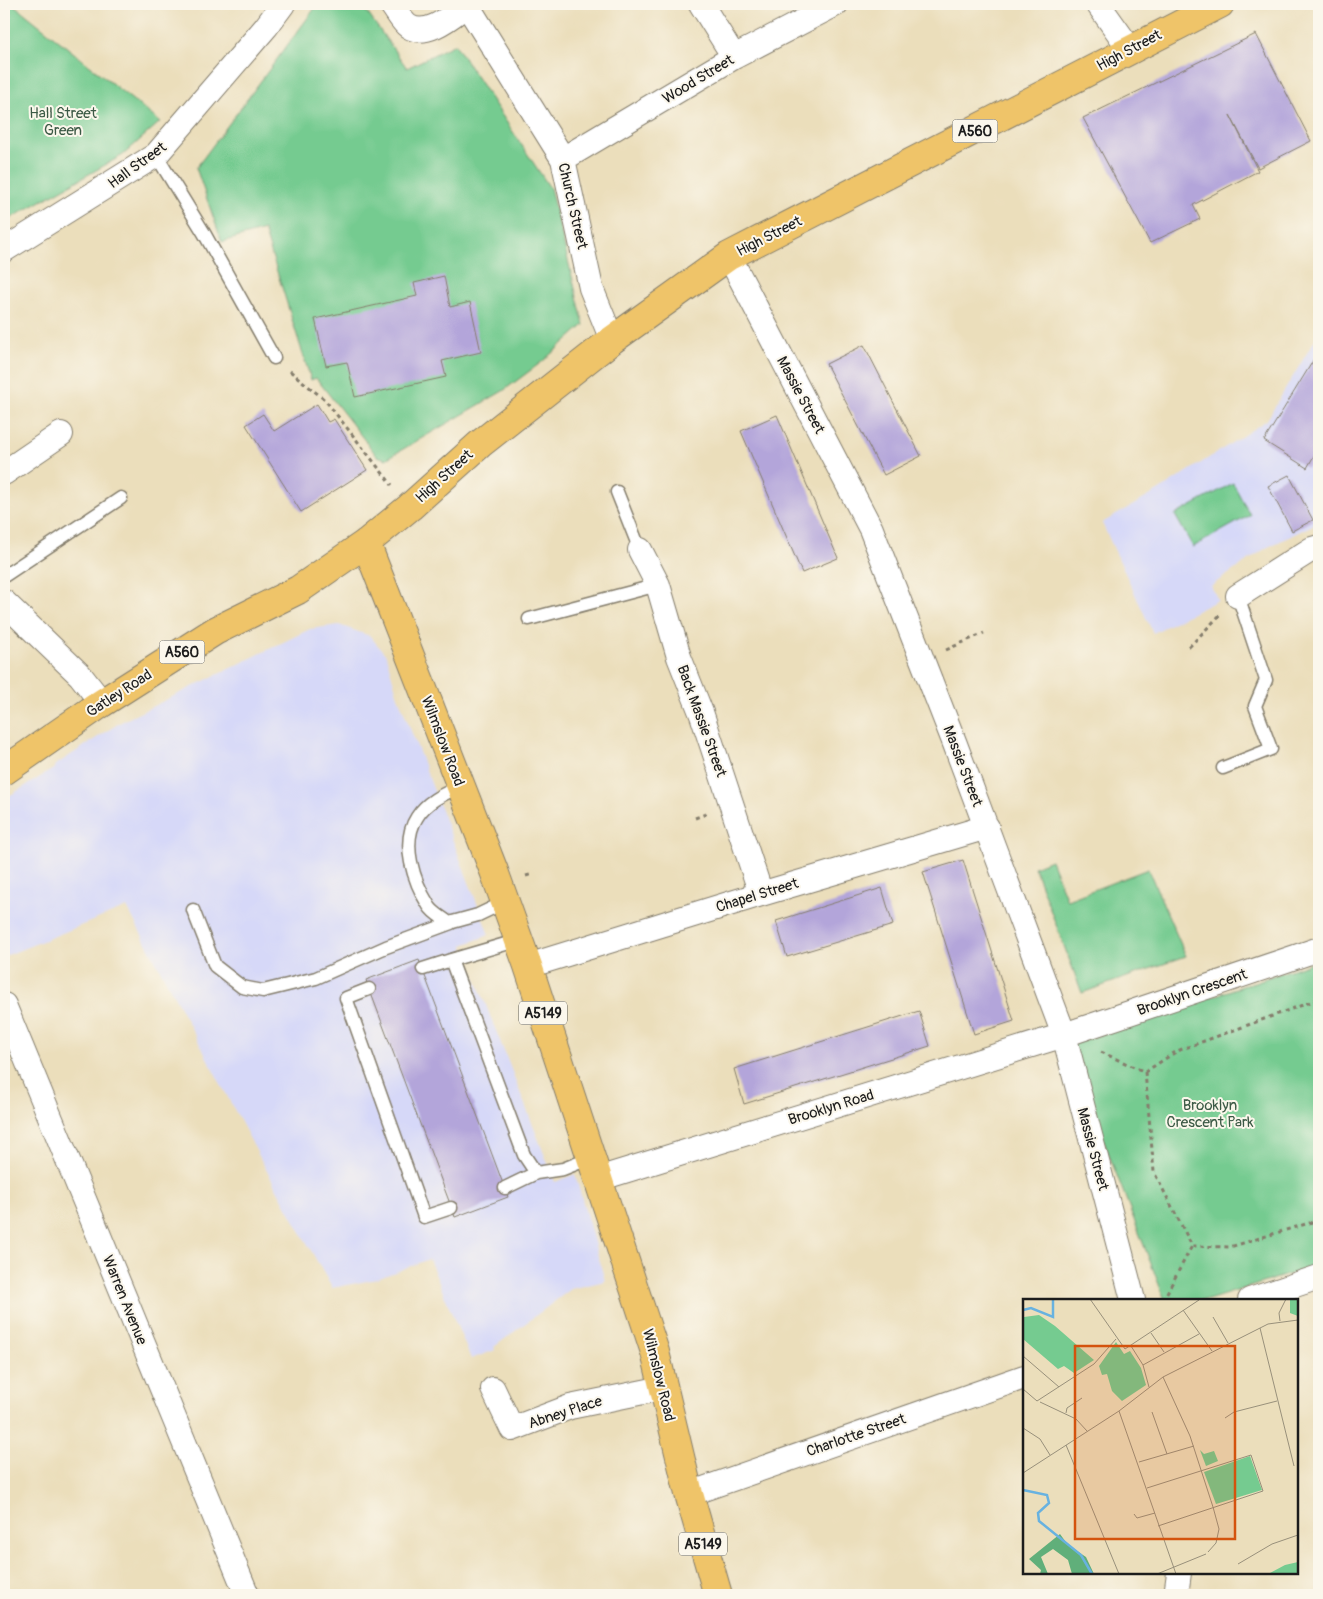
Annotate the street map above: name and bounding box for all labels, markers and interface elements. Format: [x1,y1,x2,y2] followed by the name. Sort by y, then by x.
[1093,25,1166,75] street label: High Street
[659,50,738,108] street label: Wood Street
[29,104,98,140] park label: Hall Street Green
[952,120,998,142] road number: A560
[104,137,171,193] street label: Hall Street
[553,161,592,252] street label: Church Street
[733,211,806,261] street label: High Street
[772,353,829,438] street label: Massie Street
[412,445,478,507] street label: High Street
[160,640,204,664] road number: A560
[672,663,731,781] street label: Back Massie Street
[83,665,156,722] street label: Gatley Road
[417,694,468,789] street label: Wilmslow Road
[938,723,987,810] street label: Massie Street
[714,874,802,917] street label: Chapel Street
[1135,964,1251,1020] street label: Brooklyn Crescent
[519,1001,567,1024] road number: A5149
[786,1085,876,1130] street label: Brooklyn Road
[1166,1096,1254,1132] park label: Brooklyn Crescent Park
[1072,1106,1113,1194] street label: Massie Street
[98,1253,151,1348] street label: Warren Avenue
[1023,1299,1298,1574] inset map
[638,1327,679,1423] street label: Wilmslow Road
[526,1391,605,1433] street label: Abney Place
[804,1409,909,1461] street label: Charlotte Street
[679,1532,727,1556] road number: A5149

